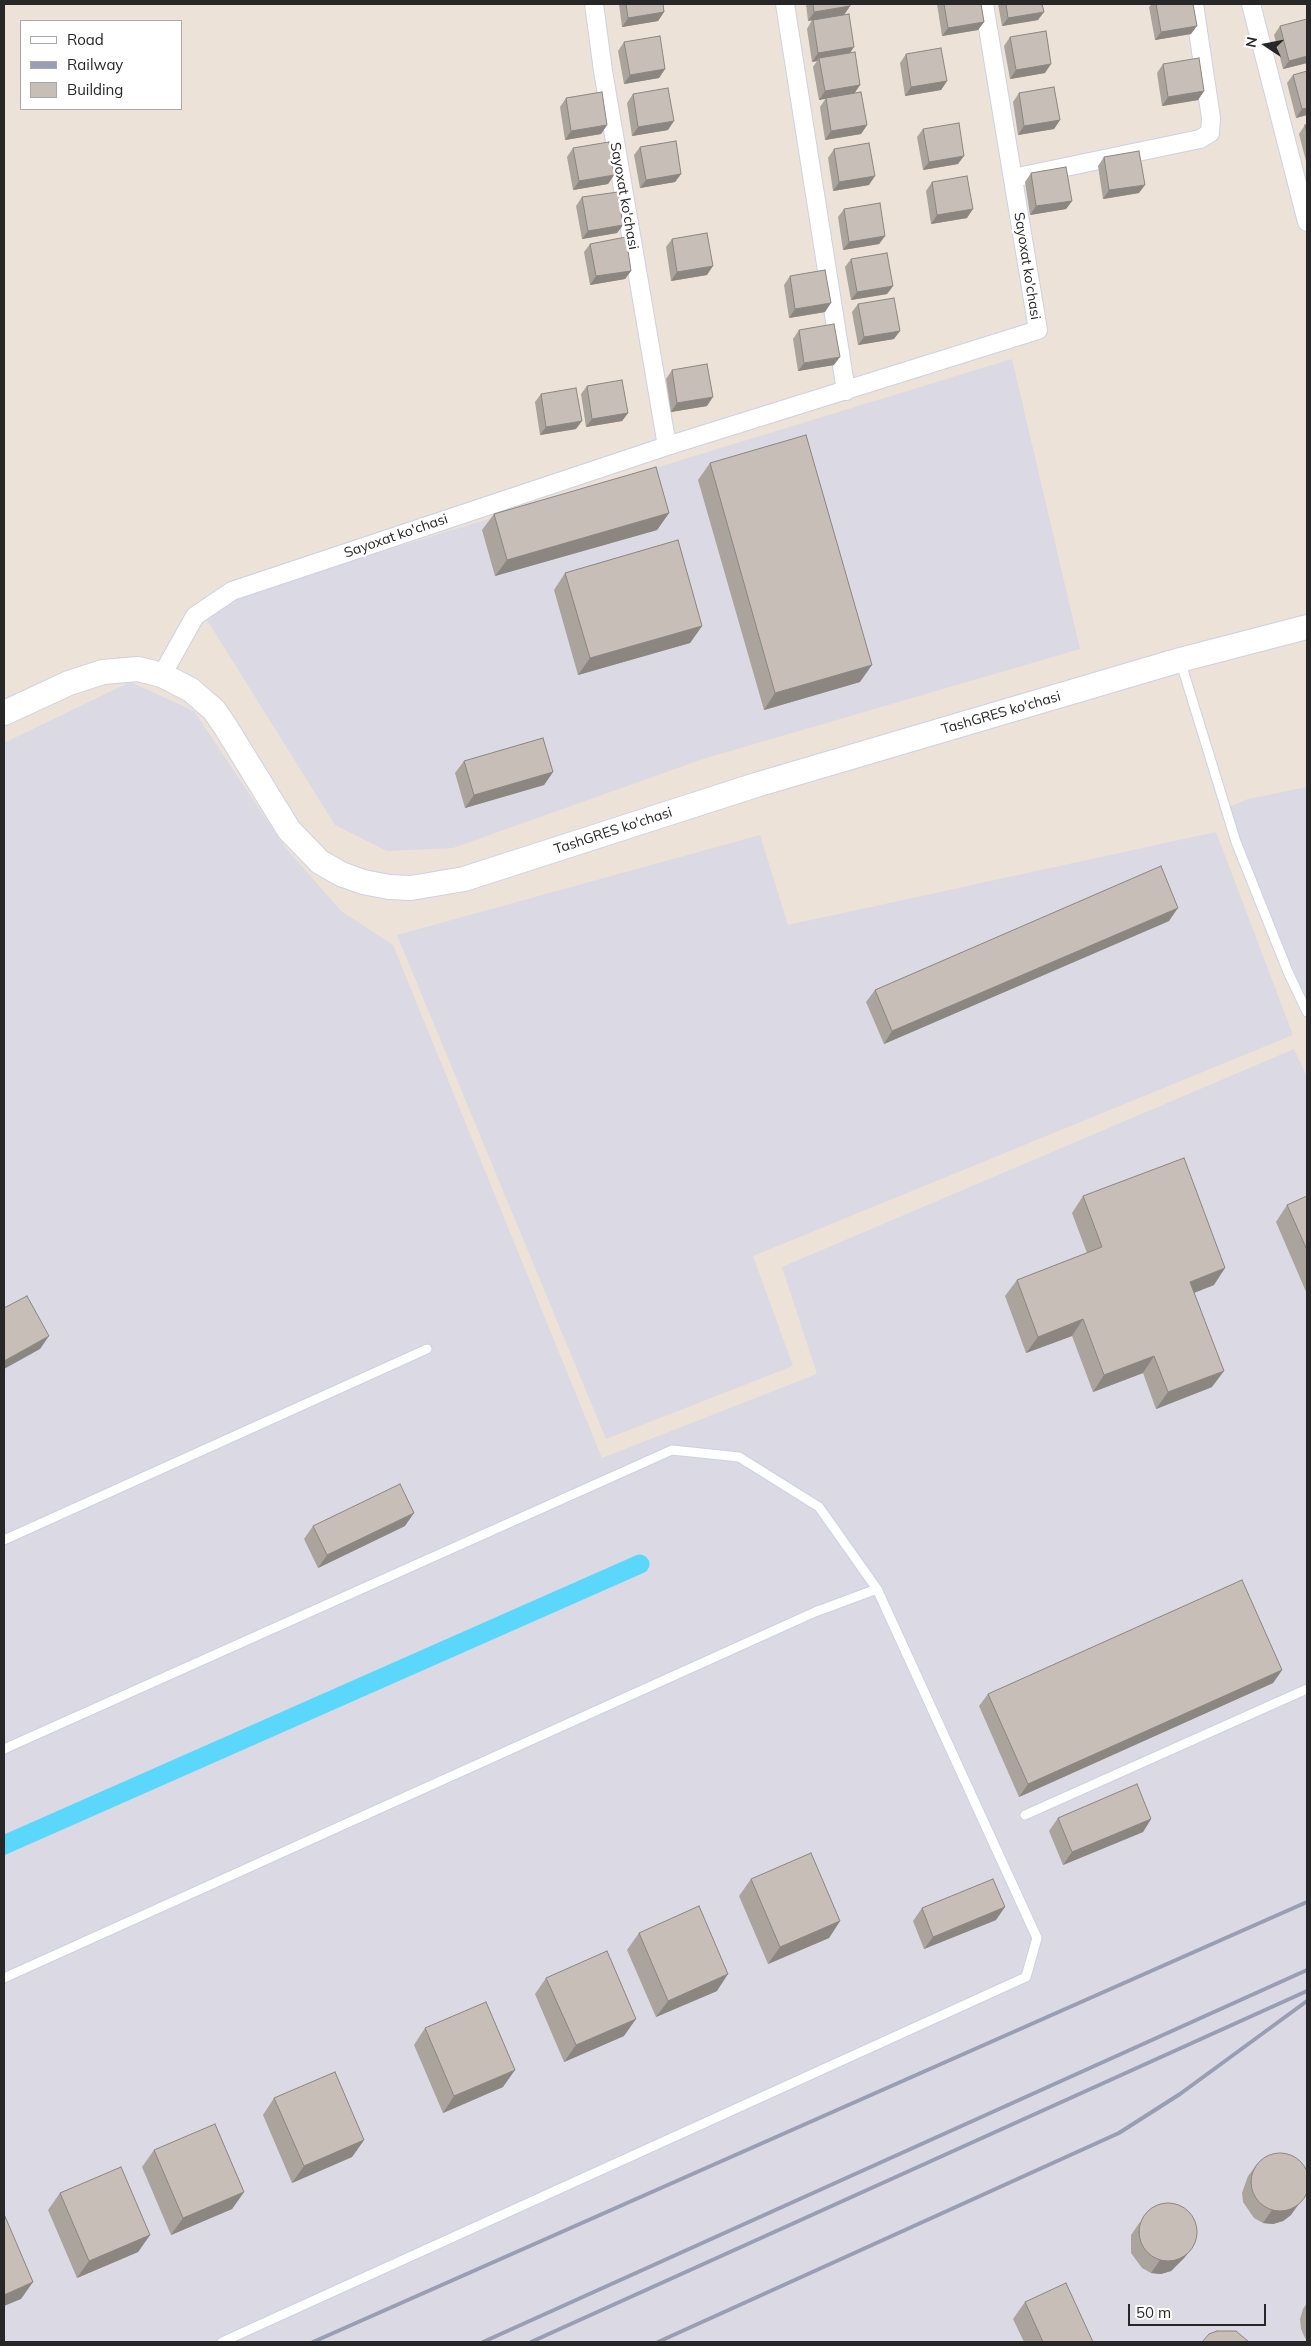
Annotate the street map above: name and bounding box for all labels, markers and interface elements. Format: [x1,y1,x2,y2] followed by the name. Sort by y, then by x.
[20,20,182,110] legend
[1241,20,1291,70] north arrow
[67,30,104,49] text: Road
[1241,35,1261,49] text: N
[67,55,123,74] text: Railway
[67,80,123,99] text: Building
[606,141,642,251] street label: Sayoxat ko'chasi
[1010,211,1044,321] street label: Sayoxat ko'chasi
[342,510,450,562] street label: Sayoxat ko'chasi
[939,688,1063,738] street label: TashGRES ko'chasi
[552,804,674,858] street label: TashGRES ko'chasi
[1131,2294,1268,2326] scale bar
[1136,2303,1171,2322] text: 50 m

